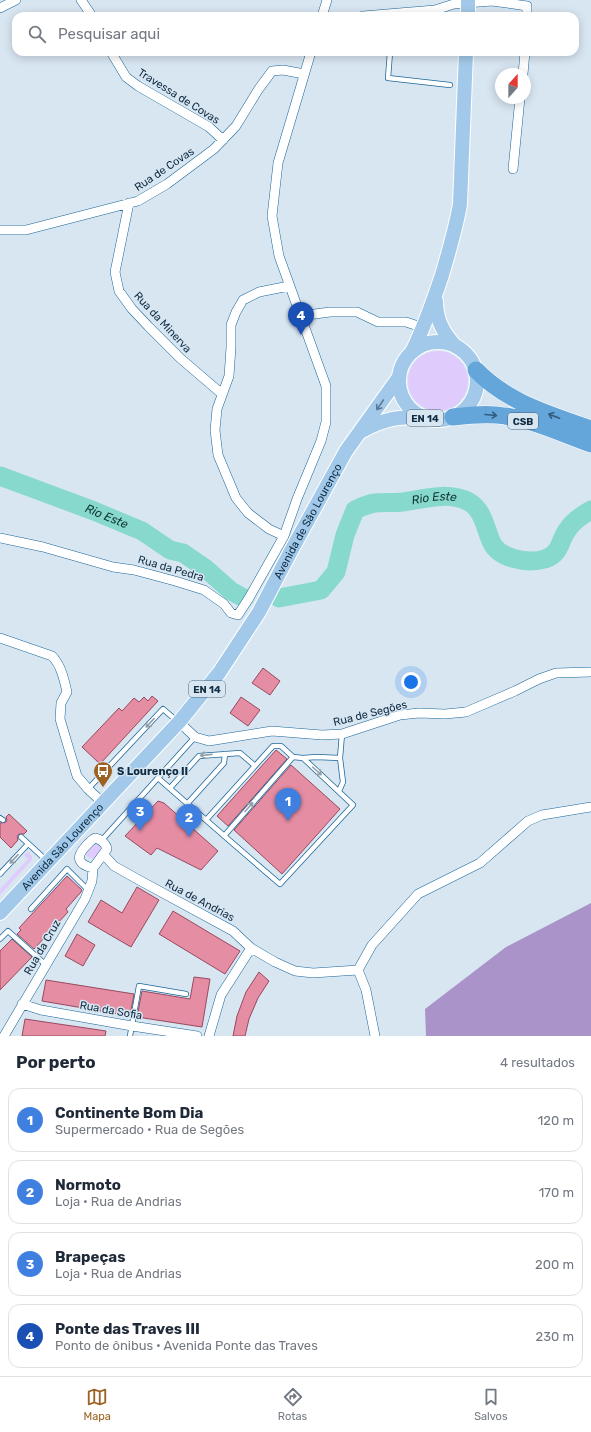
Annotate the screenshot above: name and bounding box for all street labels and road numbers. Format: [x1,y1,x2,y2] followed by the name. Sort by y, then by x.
[135,66,222,127] street label: Travessa de Covas
[132,145,197,194] street label: Rua de Covas
[131,289,194,355] street label: Rua da Minerva
[407,410,443,426] road number: EN 14
[508,413,538,429] road number: CSB
[271,461,345,581] street label: Avenida de São Lourenço
[137,553,205,584] street label: Rua da Pedra
[189,681,225,697] road number: EN 14
[332,698,409,729] street label: Rua de Segões
[19,801,106,893] street label: Avenida São Lourenço
[163,877,237,924] street label: Rua de Andrias
[21,917,64,977] street label: Rua da Cruz
[79,999,143,1022] street label: Rua da Sofia

